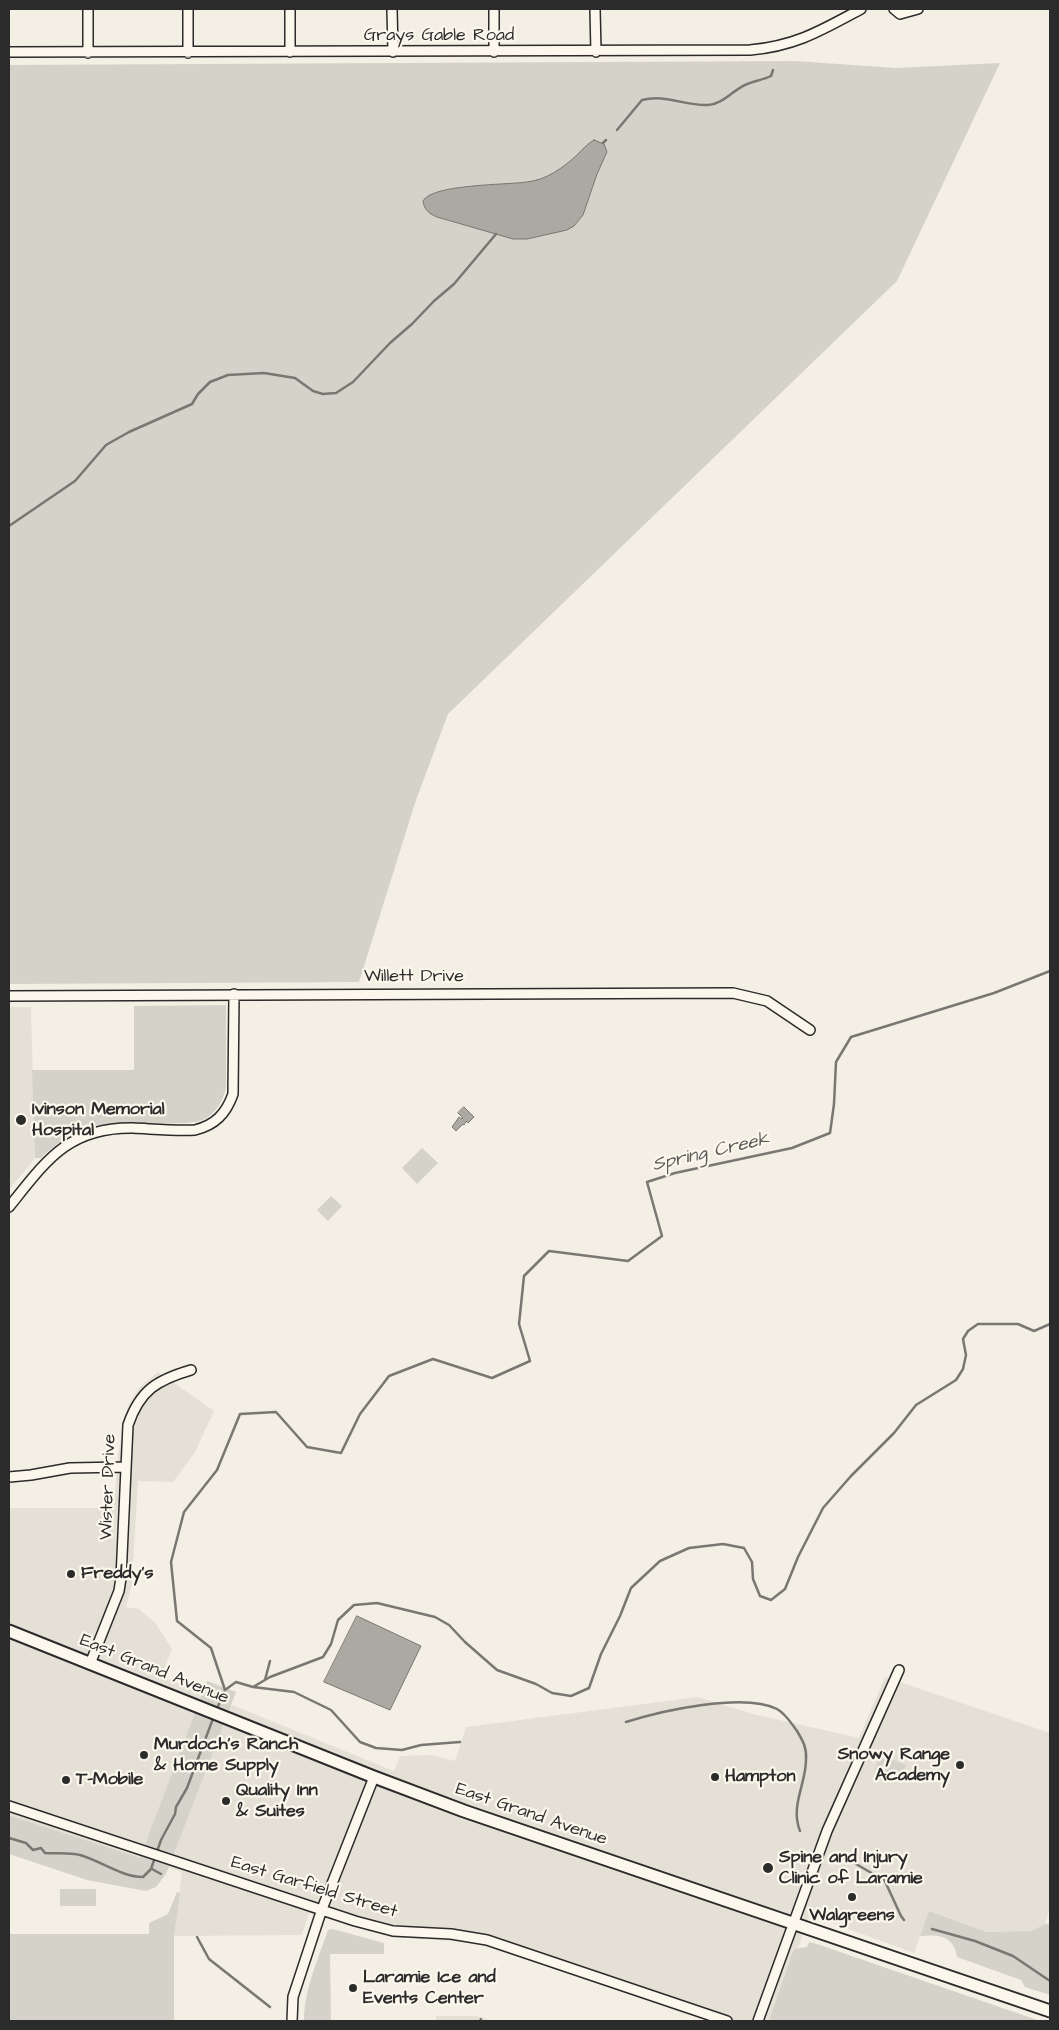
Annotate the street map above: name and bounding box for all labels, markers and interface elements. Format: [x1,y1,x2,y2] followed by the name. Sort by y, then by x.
[364,25,514,47] street label: Grays Gable Road
[364,966,464,988] street label: Willett Drive
[32,1099,165,1142] place label: Ivinson Memorial Hospital
[14,1113,28,1127] marker: Ivinson Memorial Hospital
[650,1128,772,1178] water label: Spring Creek
[96,1434,122,1540] street label: Wister Drive
[81,1563,153,1585] place label: Freddy's
[65,1568,77,1580] marker: Freddy's
[76,1630,232,1710] street label: East Grand Avenue
[154,1734,298,1776] place label: Murdoch's Ranch & Home Supply
[838,1744,950,1786] place label: Snowy Range Academy
[138,1749,150,1761] marker: Murdoch's Ranch & Home Supply
[954,1759,966,1771] marker: Snowy Range Academy
[725,1766,795,1788] place label: Hampton
[76,1769,143,1791] place label: T-Mobile
[709,1771,721,1783] marker: Hampton
[60,1774,72,1786] marker: T-Mobile
[452,1779,610,1851] street label: East Grand Avenue
[236,1780,318,1822] place label: Quality Inn & Suites
[220,1795,232,1807] marker: Quality Inn & Suites
[779,1847,923,1890] place label: Spine and Injury Clinic of Laramie
[228,1852,400,1924] street label: East Garfield Street
[761,1861,775,1875] marker: Spine and Injury Clinic of Laramie
[846,1891,858,1903] marker: Walgreens
[809,1905,895,1927] place label: Walgreens
[363,1967,496,2010] place label: Laramie Ice and Events Center
[347,1982,359,1994] marker: Laramie Ice and Events Center

